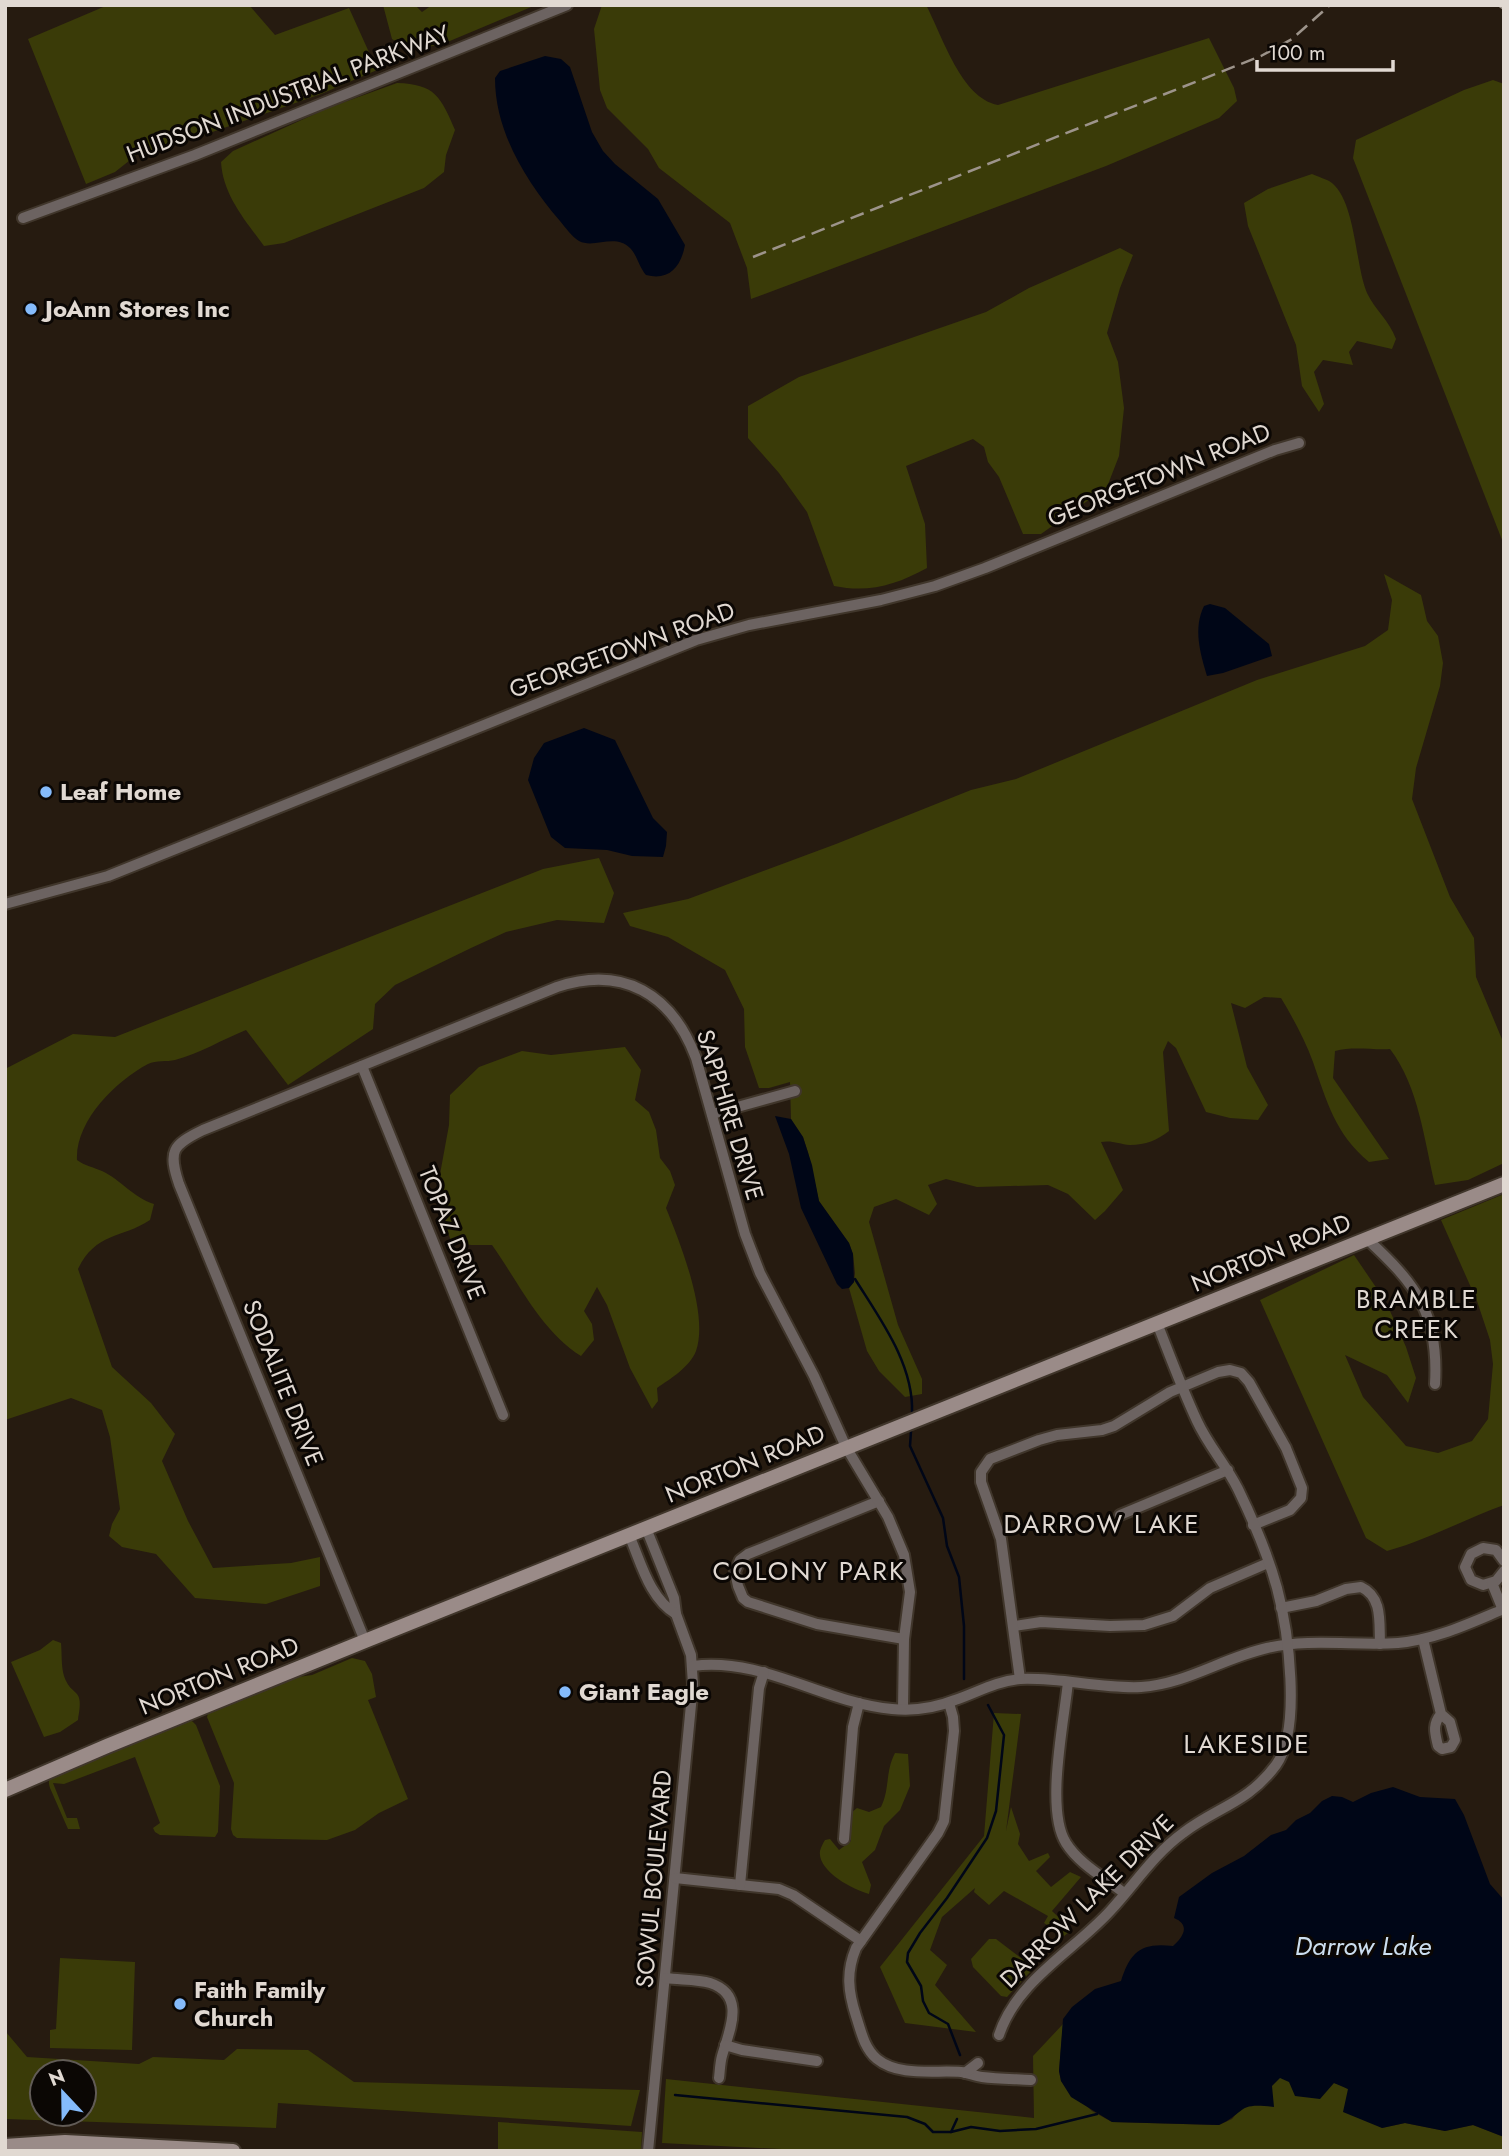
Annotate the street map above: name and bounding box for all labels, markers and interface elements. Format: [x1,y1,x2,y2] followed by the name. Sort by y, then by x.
[121,15,455,171] street label: HUDSON INDUSTRIAL PARKWAY
[1257,28,1394,72] scale bar
[1268,38,1325,68] text: 100 m
[41,291,230,326] place label: JoAnn Stores Inc
[23,301,39,317] marker: JoAnn Stores Inc
[1042,414,1276,535] street label: GEORGETOWN ROAD
[504,592,739,707] street label: GEORGETOWN ROAD
[60,774,181,809] place label: Leaf Home
[38,784,54,800] marker: Leaf Home
[688,1025,773,1205] street label: SAPPHIRE DRIVE
[410,1161,495,1305] street label: TOPAZ DRIVE
[1186,1205,1356,1301] street label: NORTON ROAD
[1356,1280,1478,1348] district label: BRAMBLE CREEK
[234,1294,333,1471] street label: SODALITE DRIVE
[660,1416,830,1512] street label: NORTON ROAD
[1003,1505,1201,1543] district label: DARROW LAKE
[712,1552,906,1590] district label: COLONY PARK
[134,1628,304,1724] street label: NORTON ROAD
[579,1674,709,1709] place label: Giant Eagle
[557,1684,573,1700] marker: Giant Eagle
[1183,1725,1311,1763] district label: LAKESIDE
[627,1769,680,1989] street label: SOWUL BOULEVARD
[992,1806,1182,1996] street label: DARROW LAKE DRIVE
[1295,1927,1431,1965] water label: Darrow Lake
[194,1972,326,2035] place label: Faith Family Church
[172,1996,188,2012] marker: Faith Family Church
[28,2058,98,2128] north arrow
[45,2062,69,2093] text: N

